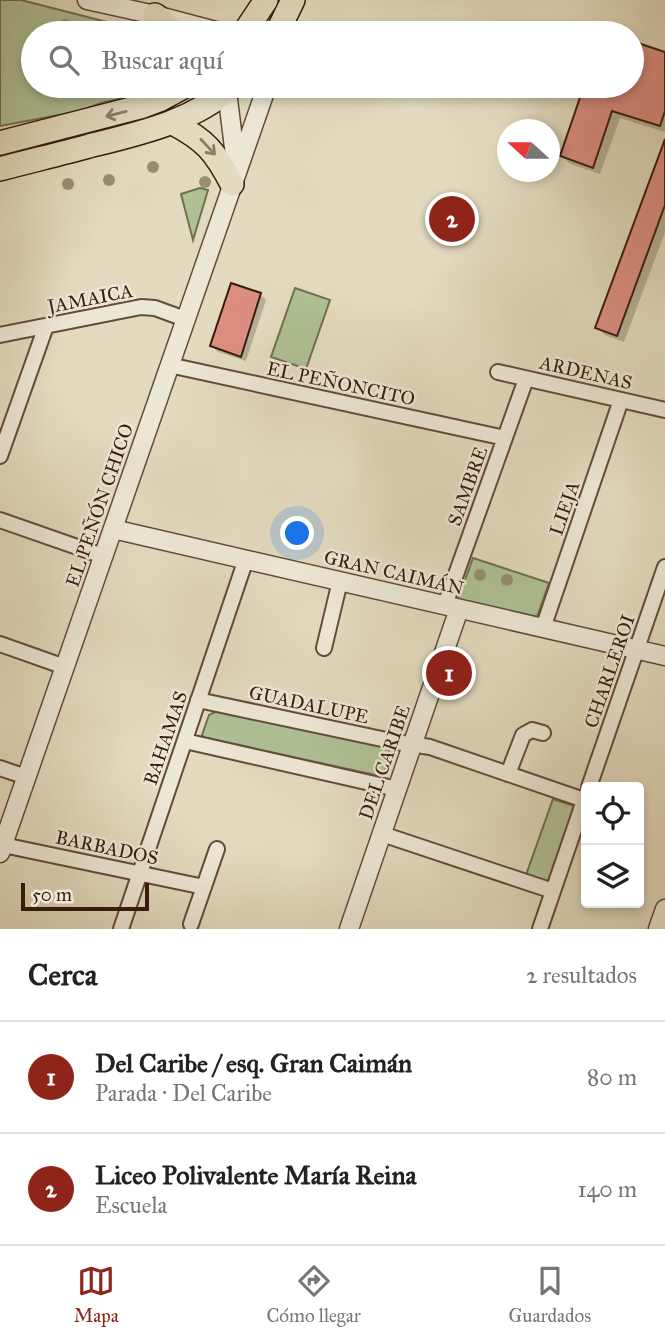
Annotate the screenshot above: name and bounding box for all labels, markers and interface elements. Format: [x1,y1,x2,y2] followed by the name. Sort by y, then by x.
[21,21,644,98] search box
[45,41,83,79] icon: search
[101,44,223,76] text: Buscar aquí
[105,108,128,121] one-way arrow
[497,119,560,182] north arrow
[199,138,216,156] one-way arrow
[429,193,475,245] pin: 2
[44,279,135,319] street label: JAMAICA
[536,350,634,394] street label: ARDENAS
[265,357,417,410] street label: EL PEÑONCITO
[60,420,138,590] street label: EL PEÑÓN CHICO
[443,443,493,529] street label: SAMBRE
[544,478,585,539] street label: LIEJA
[280,516,314,550] your location
[322,544,466,600] street label: GRAN CAIMÁN
[579,611,640,731] street label: CHARLEROI
[426,647,472,699] pin: 1
[247,681,371,728] street label: GUADALUPE
[139,688,192,788] street label: BAHAMAS
[354,701,415,823] street label: DEL CARIBE
[581,782,644,908] map controls
[581,782,644,845] button: locate
[53,825,160,870] street label: BARBADOS
[581,845,644,908] button: layers
[21,880,149,912] scale bar
[32,883,72,906] text: 50 m
[28,957,97,993] text: Cerca
[526,961,637,989] text: 2 resultados
[95,1047,412,1079] text: Del Caribe / esq. Gran Caimán
[46,1063,56,1091] text: 1
[587,1063,637,1091] text: 80 m
[95,1079,272,1107] text: Parada · Del Caribe
[95,1159,416,1191] text: Liceo Polivalente María Reina
[45,1175,57,1203] text: 2
[577,1175,637,1203] text: 140 m
[95,1191,167,1219] text: Escuela
[74,1262,119,1327] tab: Mapa
[266,1262,361,1327] tab: Cómo llegar
[508,1262,591,1327] tab: Guardados

